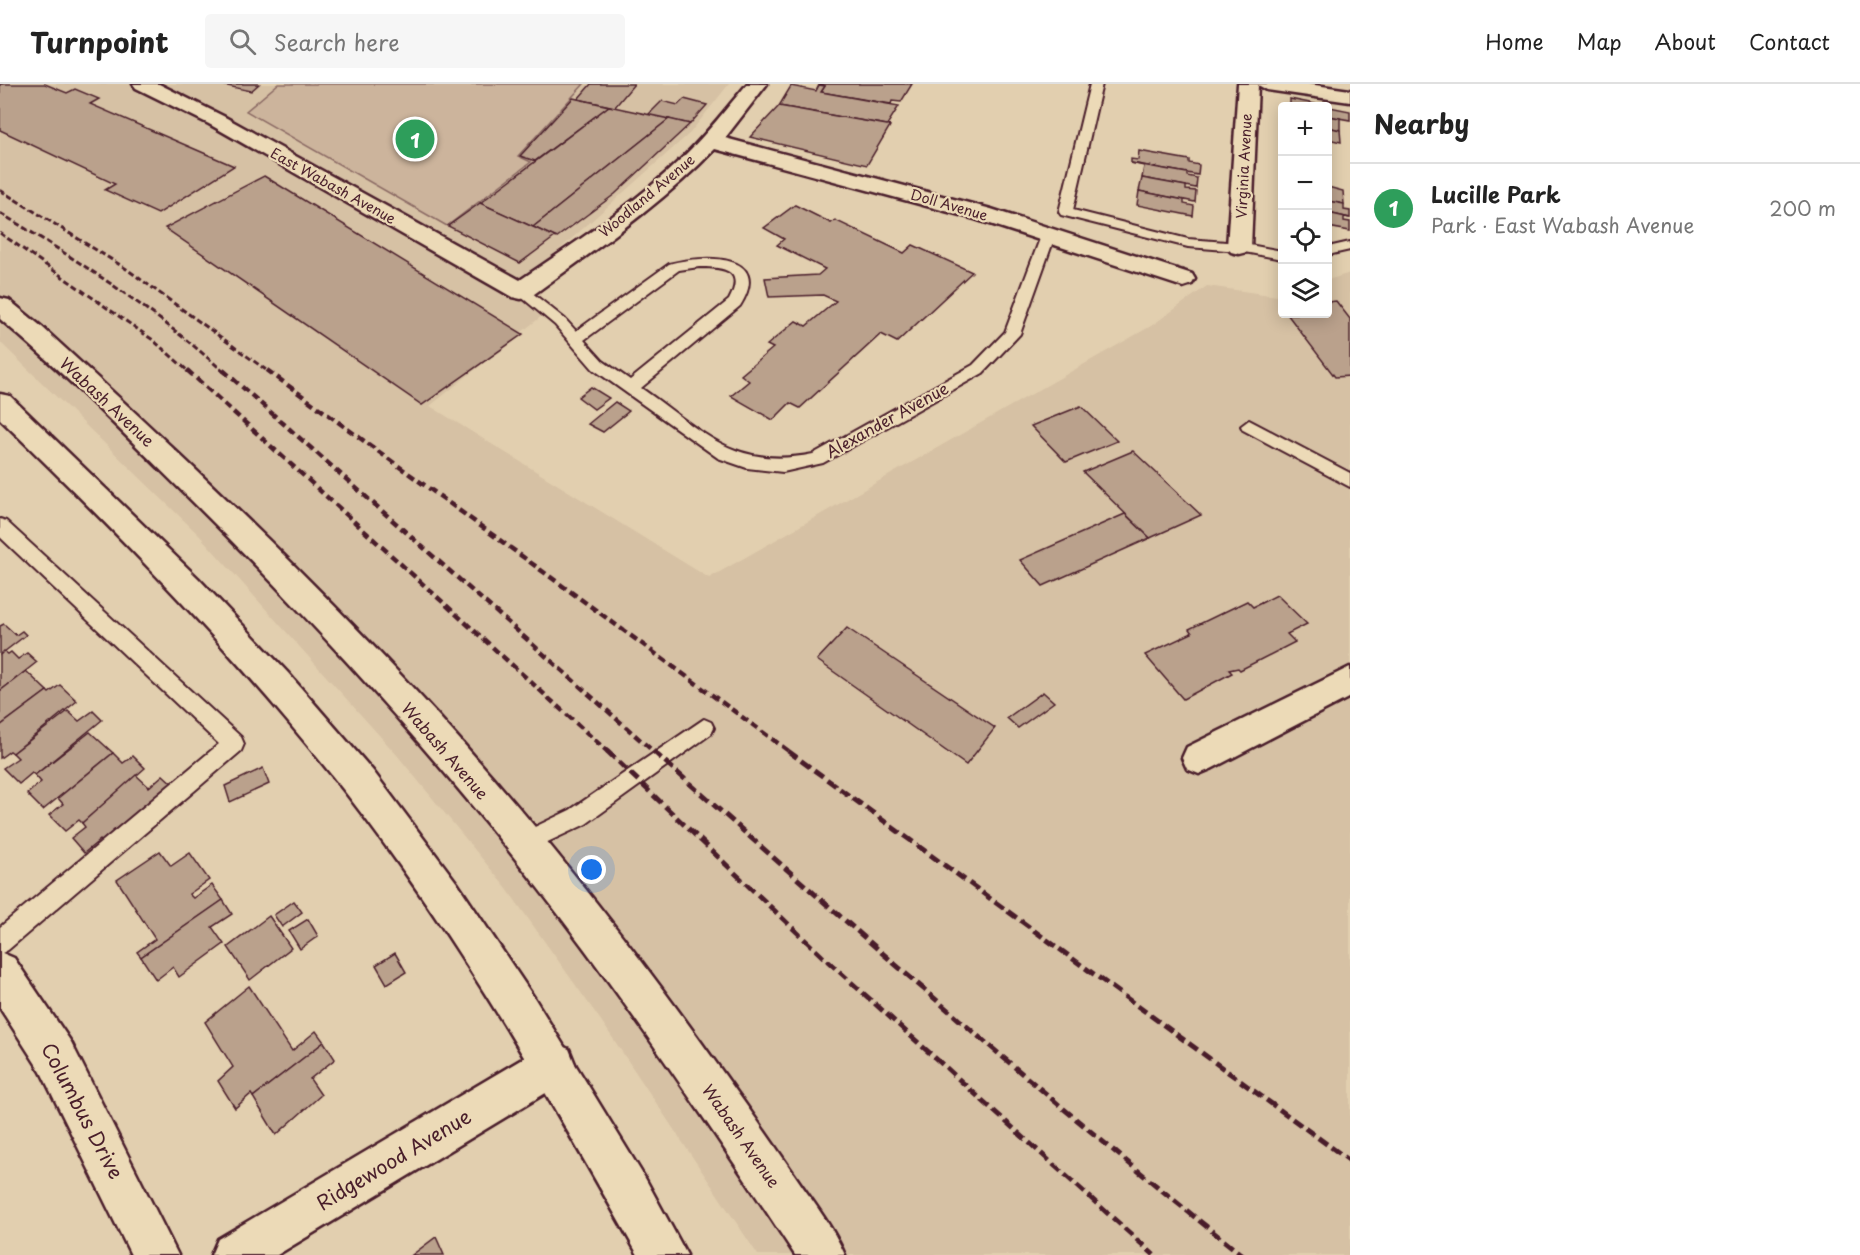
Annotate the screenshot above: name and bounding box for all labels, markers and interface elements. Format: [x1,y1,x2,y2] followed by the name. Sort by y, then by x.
[205,14,625,68] search box
[30,20,169,63] text: Turnpoint
[226,25,259,58] icon: search
[274,25,400,58] text: Search here
[1485,25,1544,57] text: Home
[1577,25,1622,57] text: Map
[1655,25,1716,57] text: About
[1749,25,1830,57] text: Contact
[1278,102,1332,318] map controls
[1278,102,1332,156] button: +
[1374,104,1469,143] text: Nearby
[1230,113,1257,219] street label: Virginia Avenue
[396,116,434,162] pin: 1
[267,142,400,229] street label: East Wabash Avenue
[594,149,699,242] street label: Woodland Avenue
[1278,156,1332,210] button: −
[1431,177,1561,210] text: Lucille Park
[908,183,991,226] street label: Doll Avenue
[1389,193,1398,223] text: 1
[1769,193,1836,223] text: 200 m
[1278,210,1332,264] button: locate
[1431,210,1694,240] text: Park · East Wabash Avenue
[1278,264,1332,318] button: layers
[55,351,161,452] street label: Wabash Avenue
[821,375,952,463] street label: Alexander Avenue
[397,697,495,804] street label: Wabash Avenue
[577,855,606,884] your location
[34,1037,131,1184] street label: Columbus Drive
[697,1079,787,1192] street label: Wabash Avenue
[310,1101,477,1217] street label: Ridgewood Avenue

